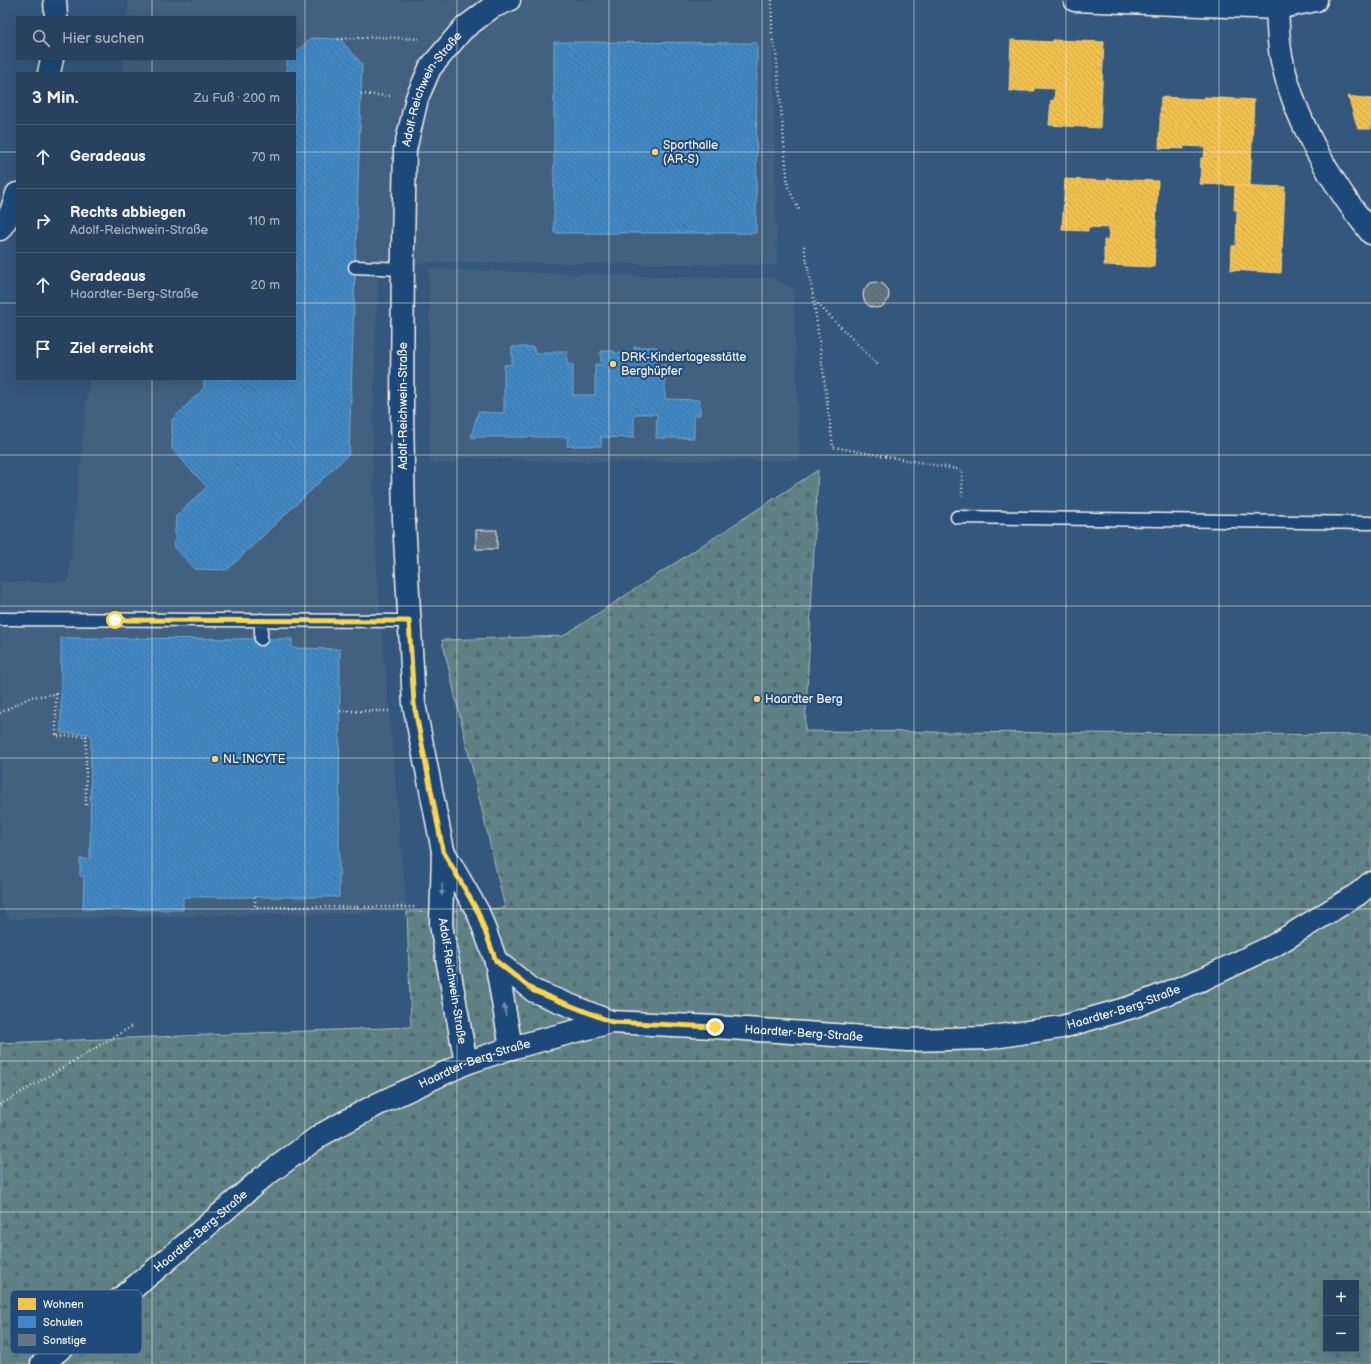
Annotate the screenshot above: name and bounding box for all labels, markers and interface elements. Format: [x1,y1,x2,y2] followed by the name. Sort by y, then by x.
[16,16,296,60] search box
[30,27,52,49] icon: search
[399,28,465,148] street label: Adolf-Reichwein-Straße
[62,29,144,48] text: Hier suchen
[32,88,79,108] text: 3 Min.
[194,90,280,106] text: Zu Fuß · 200 m
[663,138,718,167] place label: Sporthalle (AR-S)
[32,146,54,168] icon: ahead
[70,147,146,166] text: Geradeaus
[650,147,660,157] marker: Sporthalle (AR-S)
[252,149,280,165] text: 70 m
[70,203,186,222] text: Rechts abbiegen
[32,210,54,232] icon: right
[248,213,280,229] text: 110 m
[70,222,208,238] text: Adolf-Reichwein-Straße
[70,267,146,286] text: Geradeaus
[32,274,54,296] icon: ahead
[250,277,280,293] text: 20 m
[70,286,198,302] text: Haardter-Berg-Straße
[32,338,54,360] icon: arrive
[70,339,153,358] text: Ziel erreicht
[396,342,411,470] street label: Adolf-Reichwein-Straße
[621,350,746,379] place label: DRK-Kindertagesstätte Berghüpfer
[608,359,618,369] marker: DRK-Kindertagesstätte Berghüpfer
[106,611,124,629] route start
[765,692,843,707] place label: Haardter Berg
[752,694,762,704] marker: Haardter Berg
[223,752,286,767] place label: NL INCYTE
[210,754,220,764] marker: NL INCYTE
[438,884,445,896] one-way arrow
[435,917,469,1045] street label: Adolf-Reichwein-Straße
[1065,981,1182,1033] street label: Haardter-Berg-Straße
[501,1004,507,1016] one-way arrow
[706,1018,724,1036] route end
[744,1022,864,1044] street label: Haardter-Berg-Straße
[416,1036,532,1092] street label: Haardter-Berg-Straße
[151,1187,250,1275] street label: Haardter-Berg-Straße
[1323,1280,1359,1352] map controls
[1323,1280,1359,1316] button: +
[10,1290,142,1354] legend
[43,1298,84,1311] text: Wohnen
[43,1316,83,1329] text: Schulen
[1323,1316,1359,1352] button: −
[43,1334,87,1347] text: Sonstige

